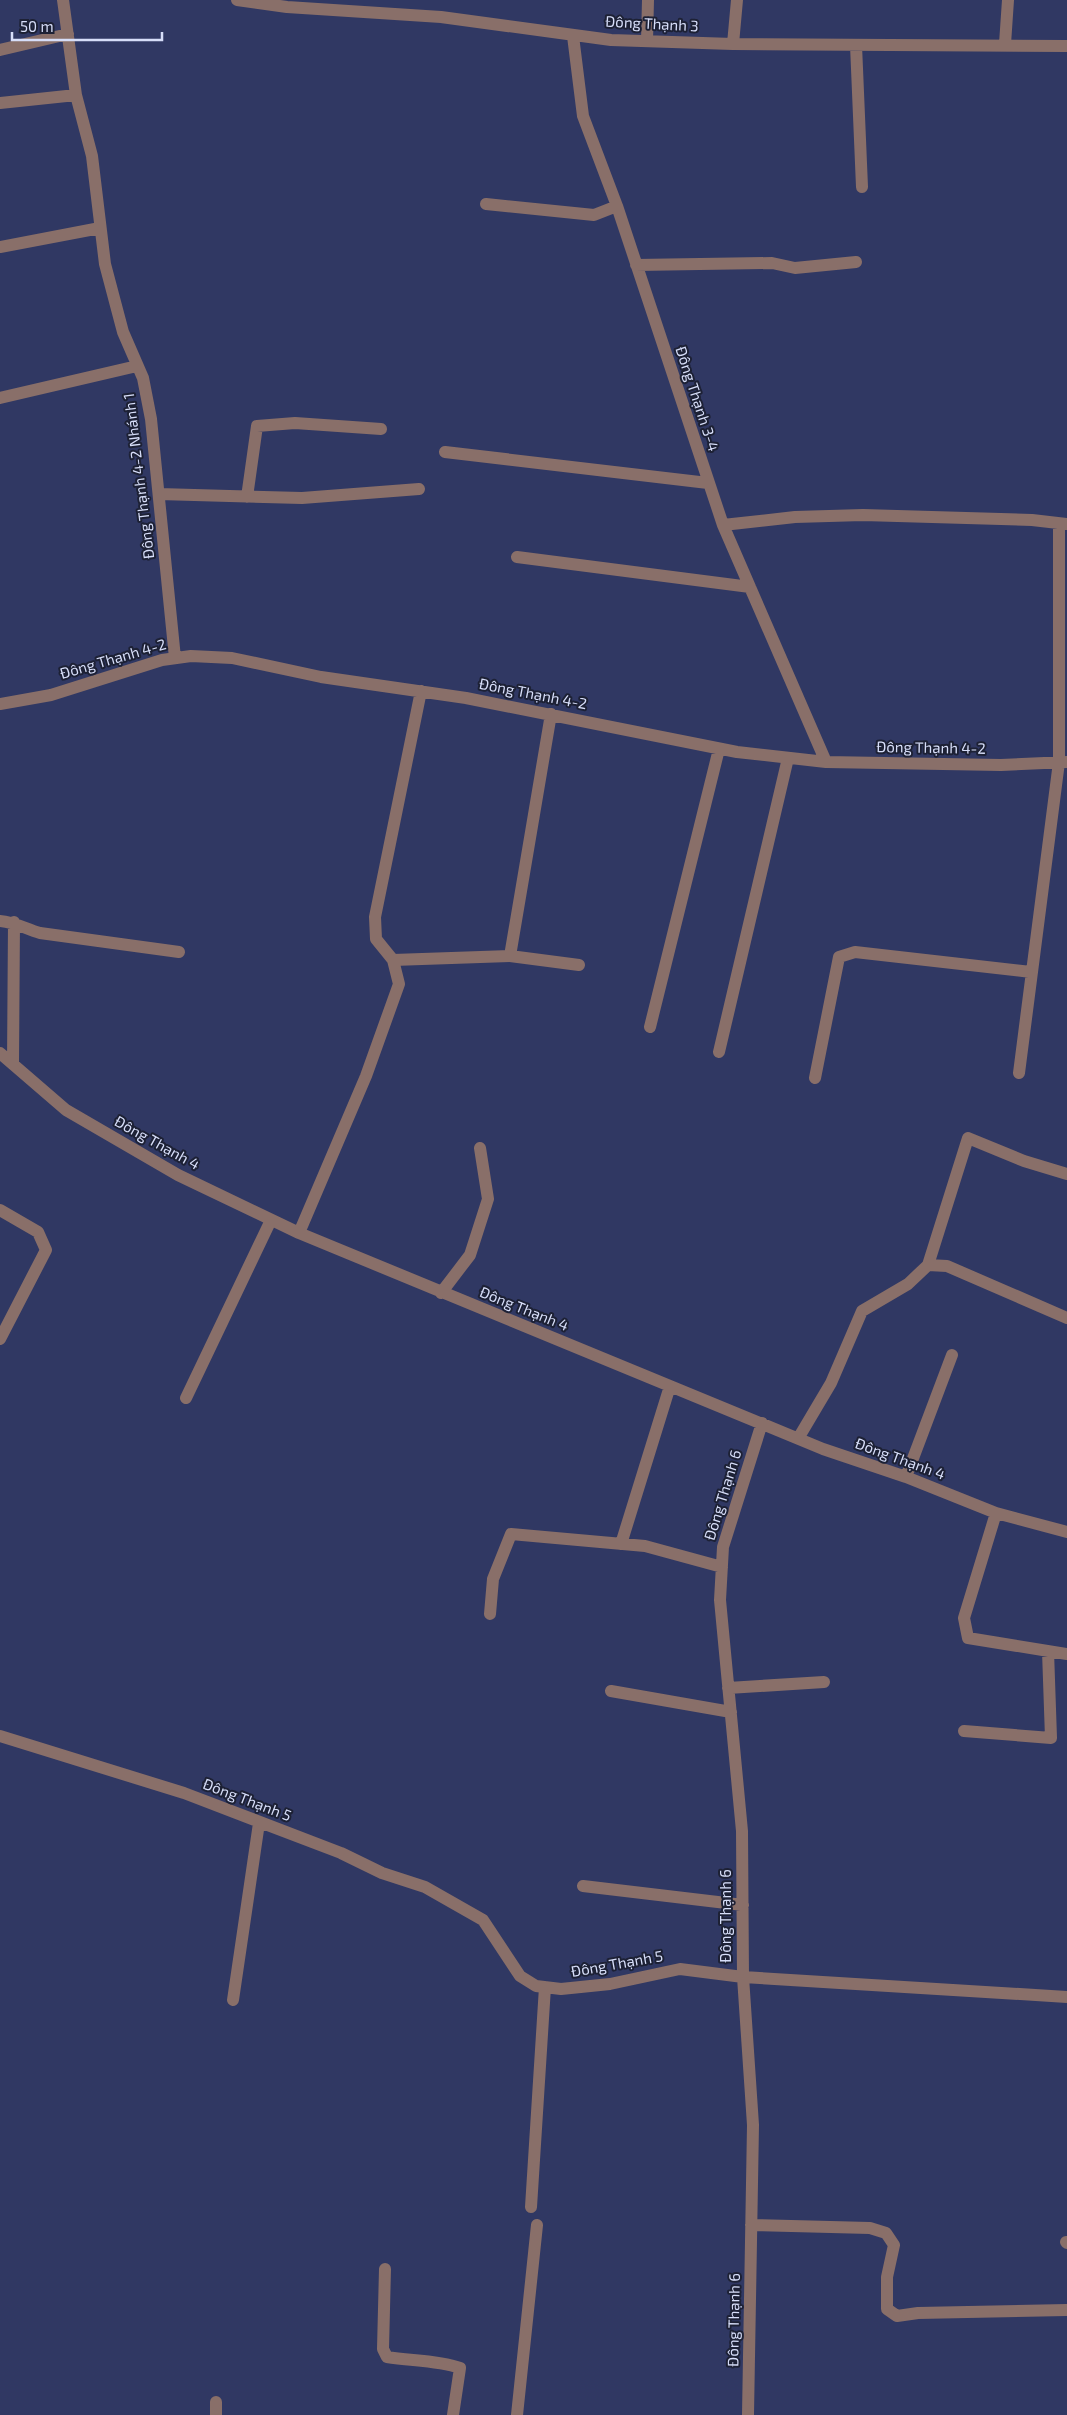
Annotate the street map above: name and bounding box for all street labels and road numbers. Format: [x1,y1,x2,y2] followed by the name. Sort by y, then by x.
[605,12,699,34] street label: Đông Thạnh 3
[672,344,723,453] street label: Đông Thạnh 3-4
[119,392,157,560] street label: Đông Thạnh 4-2 Nhánh 1
[58,634,168,682] street label: Đông Thạnh 4-2
[478,674,589,712] street label: Đông Thạnh 4-2
[876,737,986,757] street label: Đông Thạnh 4-2
[112,1111,203,1173] street label: Đông Thạnh 4
[477,1282,571,1334] street label: Đông Thạnh 4
[853,1433,948,1483] street label: Đông Thạnh 4
[700,1447,744,1542] street label: Đông Thạnh 6
[201,1774,294,1824] street label: Đông Thạnh 5
[716,1869,734,1963] street label: Đông Thạnh 6
[569,1946,664,1980] street label: Đông Thạnh 5
[723,2273,743,2367] street label: Đông Thạnh 6

